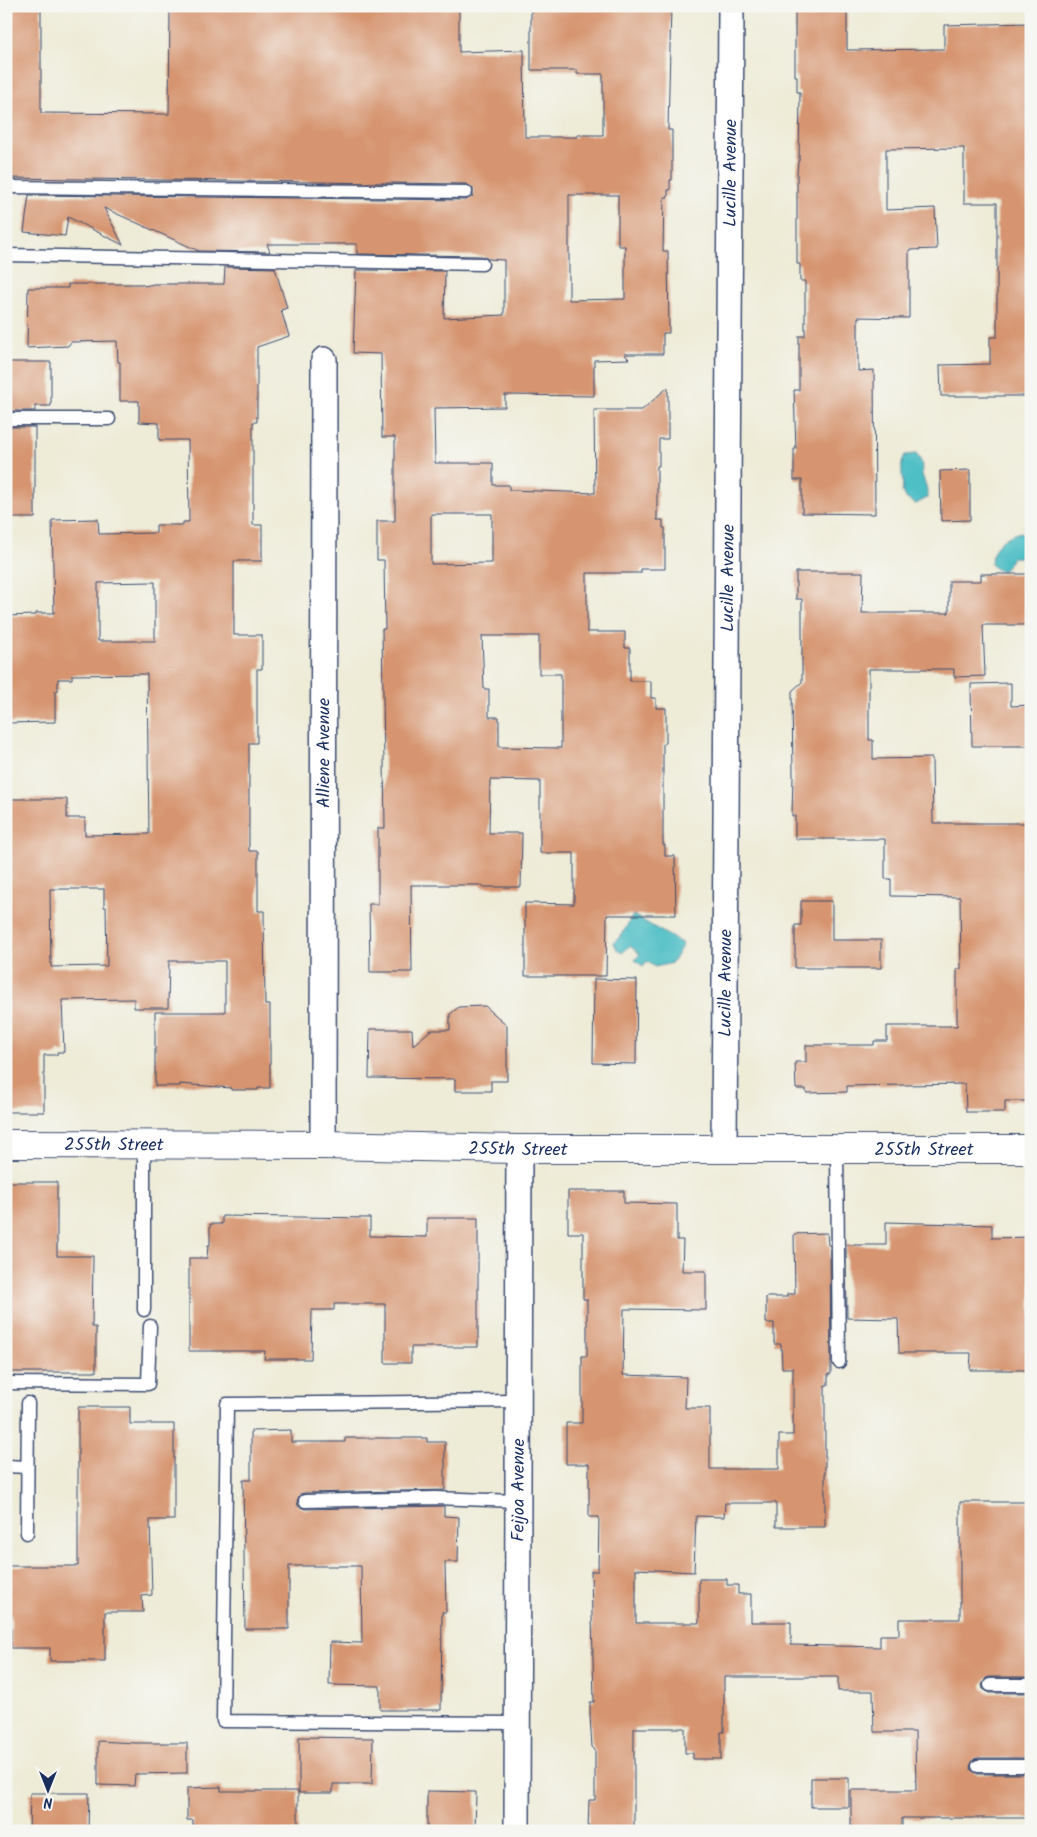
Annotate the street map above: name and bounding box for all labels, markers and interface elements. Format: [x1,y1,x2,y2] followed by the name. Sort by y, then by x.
[717,119,746,227] street label: Lucille Avenue
[714,524,744,632] street label: Lucille Avenue
[310,698,340,808] street label: Alliene Avenue
[712,929,741,1037] street label: Lucille Avenue
[64,1131,165,1161] street label: 255th Street
[468,1135,569,1165] street label: 255th Street
[874,1136,975,1165] street label: 255th Street
[505,1438,534,1542] street label: Feijoa Avenue
[22,1764,72,1814] north arrow
[43,1791,52,1813] text: N

